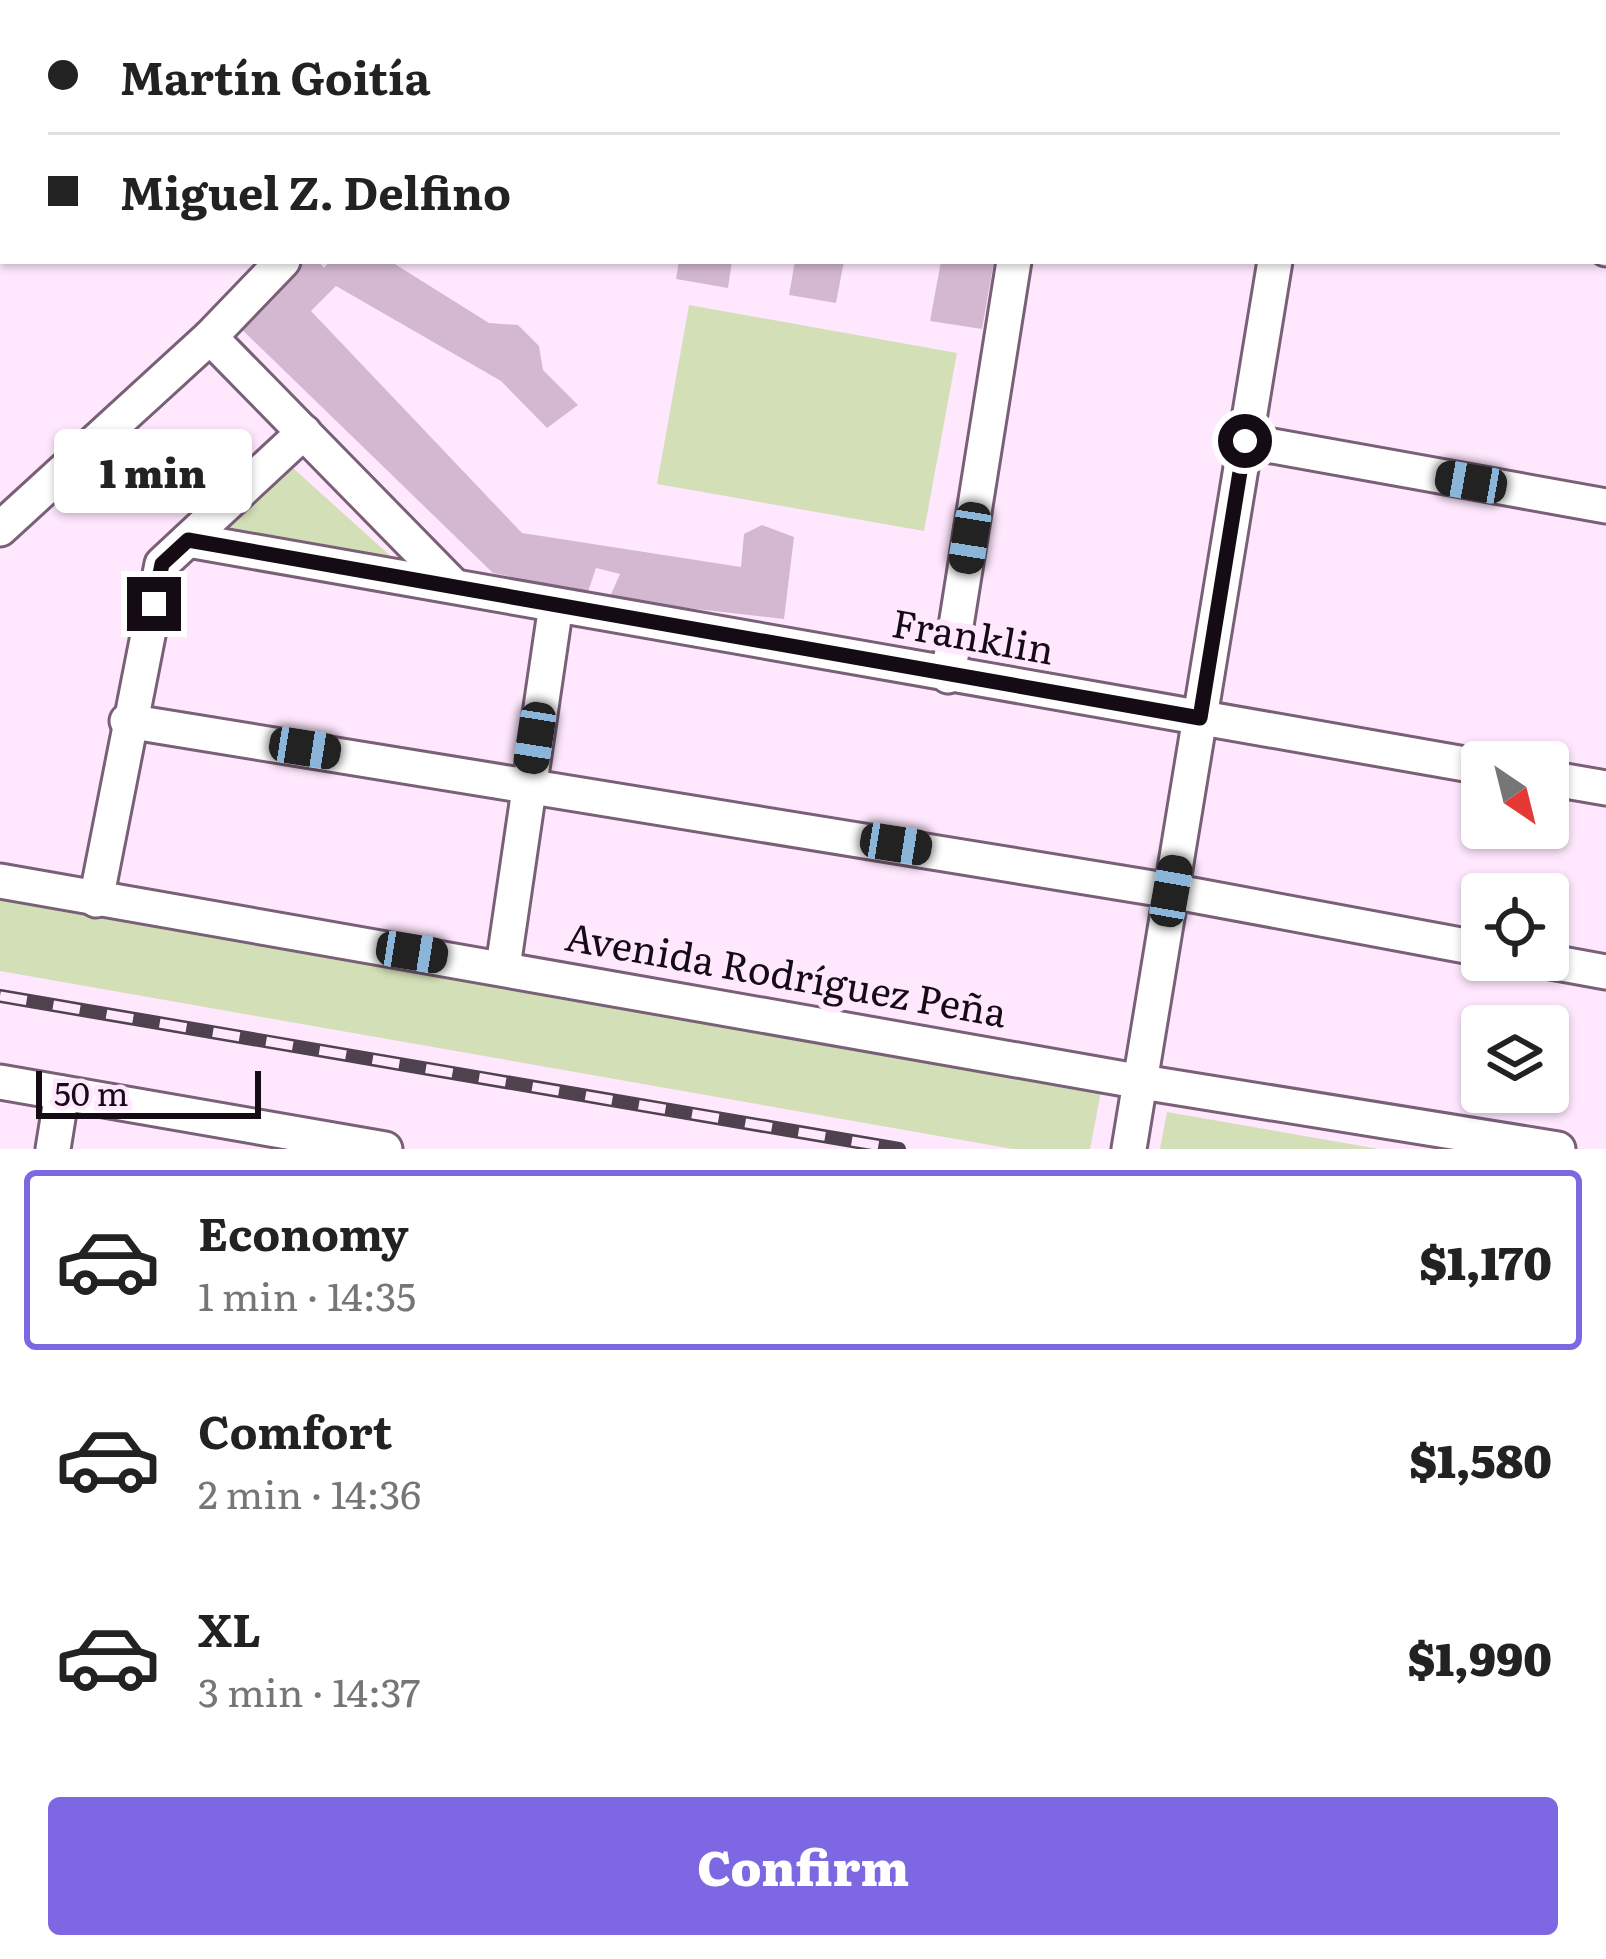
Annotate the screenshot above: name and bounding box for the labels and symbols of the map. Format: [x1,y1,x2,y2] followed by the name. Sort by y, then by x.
[1218,414,1272,468] route start
[55,430,253,514] callout: 1 min
[1432,458,1510,506] car
[947,500,993,576] car
[127,577,181,631] route end
[888,591,1059,677] street label: Franklin
[512,700,558,776] car
[267,725,343,771] car
[1461,741,1569,849] north arrow
[858,821,934,867] car
[1147,852,1195,930] car
[561,905,1012,1039] street label: Avenida Rodríguez Peña
[374,929,450,975] car
[36,1065,261,1118] scale bar

